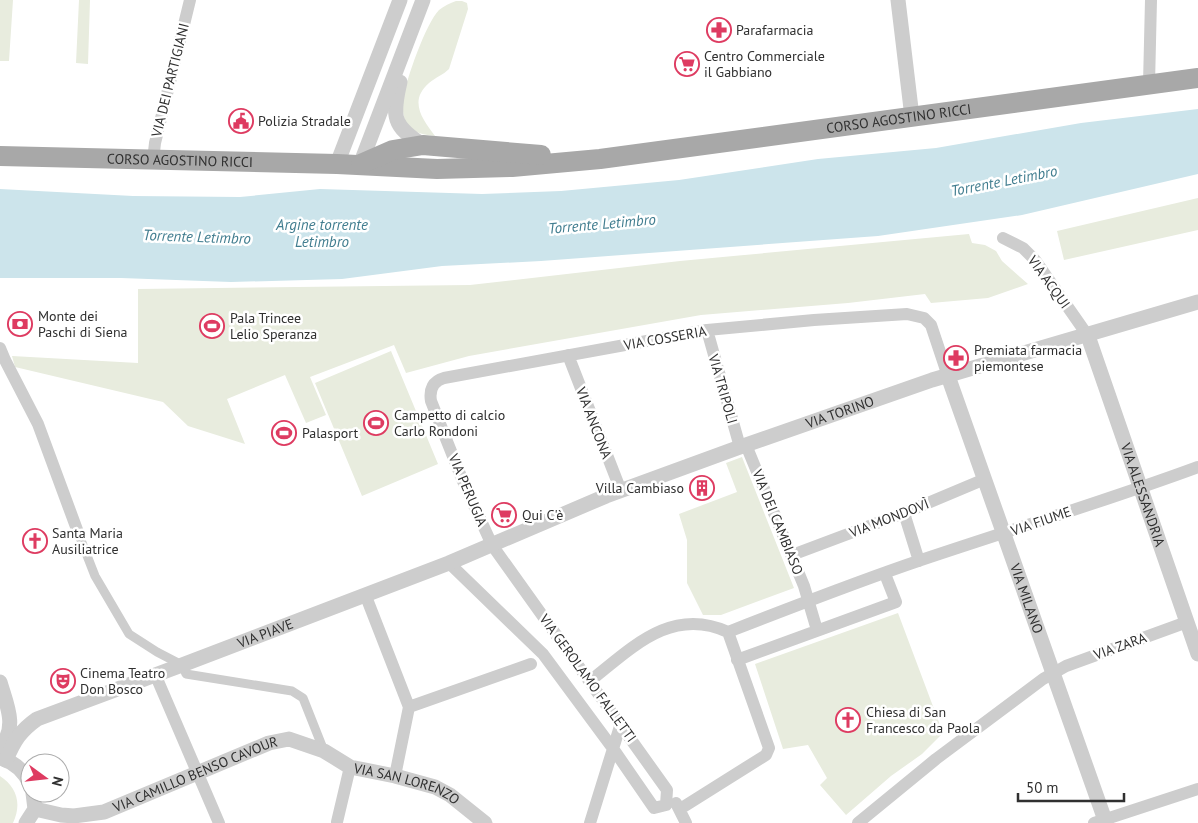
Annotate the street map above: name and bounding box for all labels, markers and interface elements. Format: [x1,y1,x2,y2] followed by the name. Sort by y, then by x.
[706,17,732,43] pharmacy icon: Parafarmacia
[147,21,193,140] street label: VIA DEI PARTIGIANI
[736,21,814,39] place label: Parafarmacia
[704,47,825,81] place label: Centro Commerciale il Gabbiano
[674,51,700,77] supermarket icon: Centro Commerciale il Gabbiano
[825,100,972,137] street label: CORSO AGOSTINO RICCI
[228,108,254,134] public building icon: Polizia Stradale
[258,112,351,130] place label: Polizia Stradale
[107,150,253,171] street label: CORSO AGOSTINO RICCI
[949,161,1059,200] water label: Torrente Letimbro
[547,209,657,238] water label: Torrente Letimbro
[275,215,368,251] water label: Argine torrente Letimbro
[143,225,251,248] water label: Torrente Letimbro
[1023,251,1074,312] street label: VIA ACQUI
[38,307,128,341] place label: Monte dei Paschi di Siena
[230,309,317,343] place label: Pala Trincee Lelio Speranza
[7,311,33,337] bank icon: Monte dei Paschi di Siena
[199,313,225,339] sports icon: Pala Trincee Lelio Speranza
[621,322,708,354] street label: VIA COSSERIA
[974,341,1082,375] place label: Premiata farmacia piemontese
[943,345,969,371] pharmacy icon: Premiata farmacia piemontese
[704,351,742,426] street label: VIA TRIPOLI
[572,384,616,462] street label: VIA ANCONA
[802,392,876,433] street label: VIA TORINO
[394,406,505,440] place label: Campetto di calcio Carlo Rondoni
[363,410,389,436] sports icon: Campetto di calcio Carlo Rondoni
[271,420,297,446] sports icon: Palasport
[302,424,358,442] place label: Palasport
[1116,440,1169,550] street label: VIA ALESSANDRIA
[444,450,492,530] street label: VIA PERUGIA
[748,466,807,577] street label: VIA DEI CAMBIASO
[689,475,715,501] building icon: Villa Cambiaso
[595,479,684,497] place label: Villa Cambiaso
[846,495,931,542] street label: VIA MONDOVÌ
[491,502,517,528] supermarket icon: Qui C'è
[1008,502,1073,540] street label: VIA FIUME
[522,506,563,524] place label: Qui C'è
[52,524,123,558] place label: Santa Maria Ausiliatrice
[22,528,48,554] church icon: Santa Maria Ausiliatrice
[1006,560,1047,636] street label: VIA MILANO
[535,610,641,746] street label: VIA GEROLAMO FALLETTI
[234,614,296,652] street label: VIA PIAVE
[1090,628,1150,664] street label: VIA ZARA
[80,664,165,698] place label: Cinema Teatro Don Bosco
[50,668,76,694] theatre icon: Cinema Teatro Don Bosco
[866,703,980,737] place label: Chiesa di San Francesco da Paola
[835,707,861,733] church icon: Chiesa di San Francesco da Paola
[109,732,279,817] street label: VIA CAMILLO BENSO CAVOUR
[20,753,70,803] north arrow
[351,759,463,808] street label: VIA SAN LORENZO
[1018,770,1124,802] scale bar
[48,775,67,788] text: N
[1026,778,1059,797] text: 50 m

